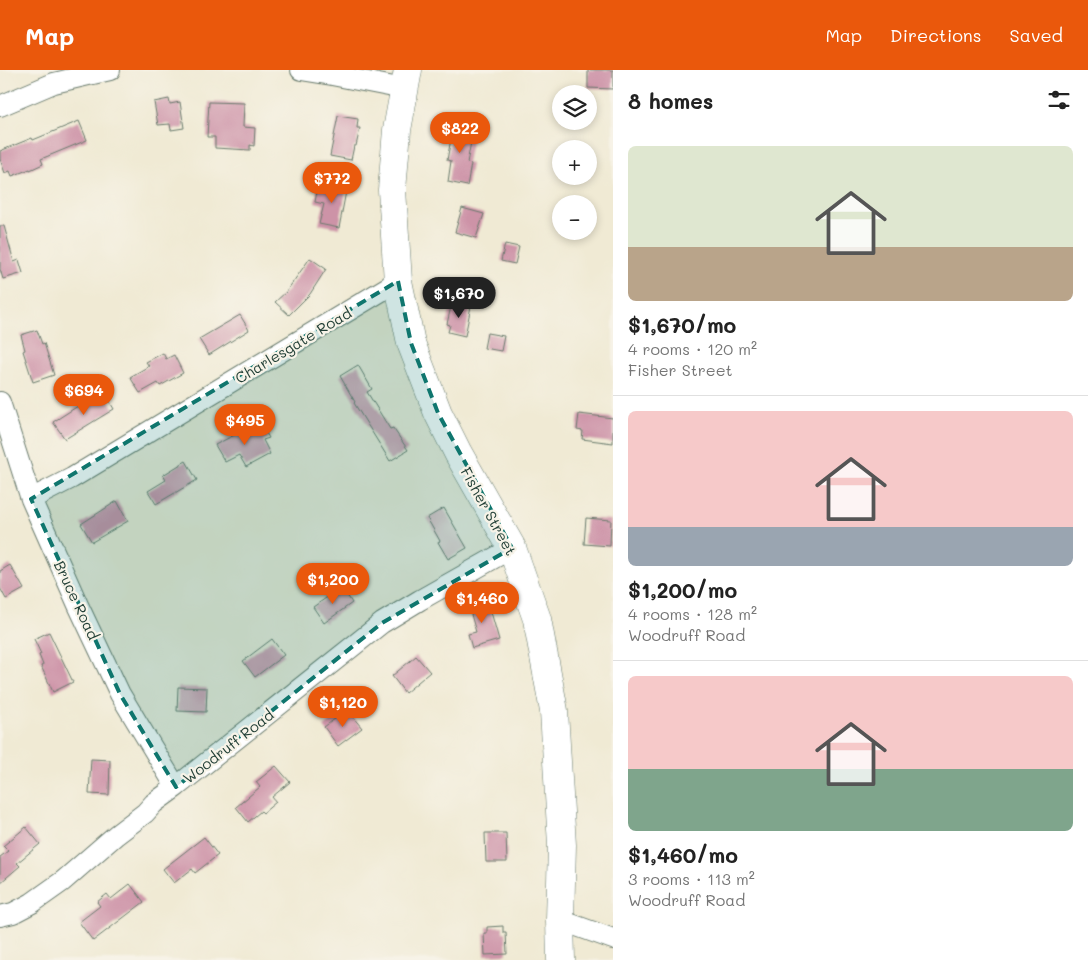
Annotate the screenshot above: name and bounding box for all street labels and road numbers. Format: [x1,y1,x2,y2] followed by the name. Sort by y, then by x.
[231,302,355,388] street label: Charlesgate Road
[456,463,522,559] street label: Fisher Street
[50,557,104,643] street label: Bruce Road
[178,704,278,788] street label: Woodruff Road

